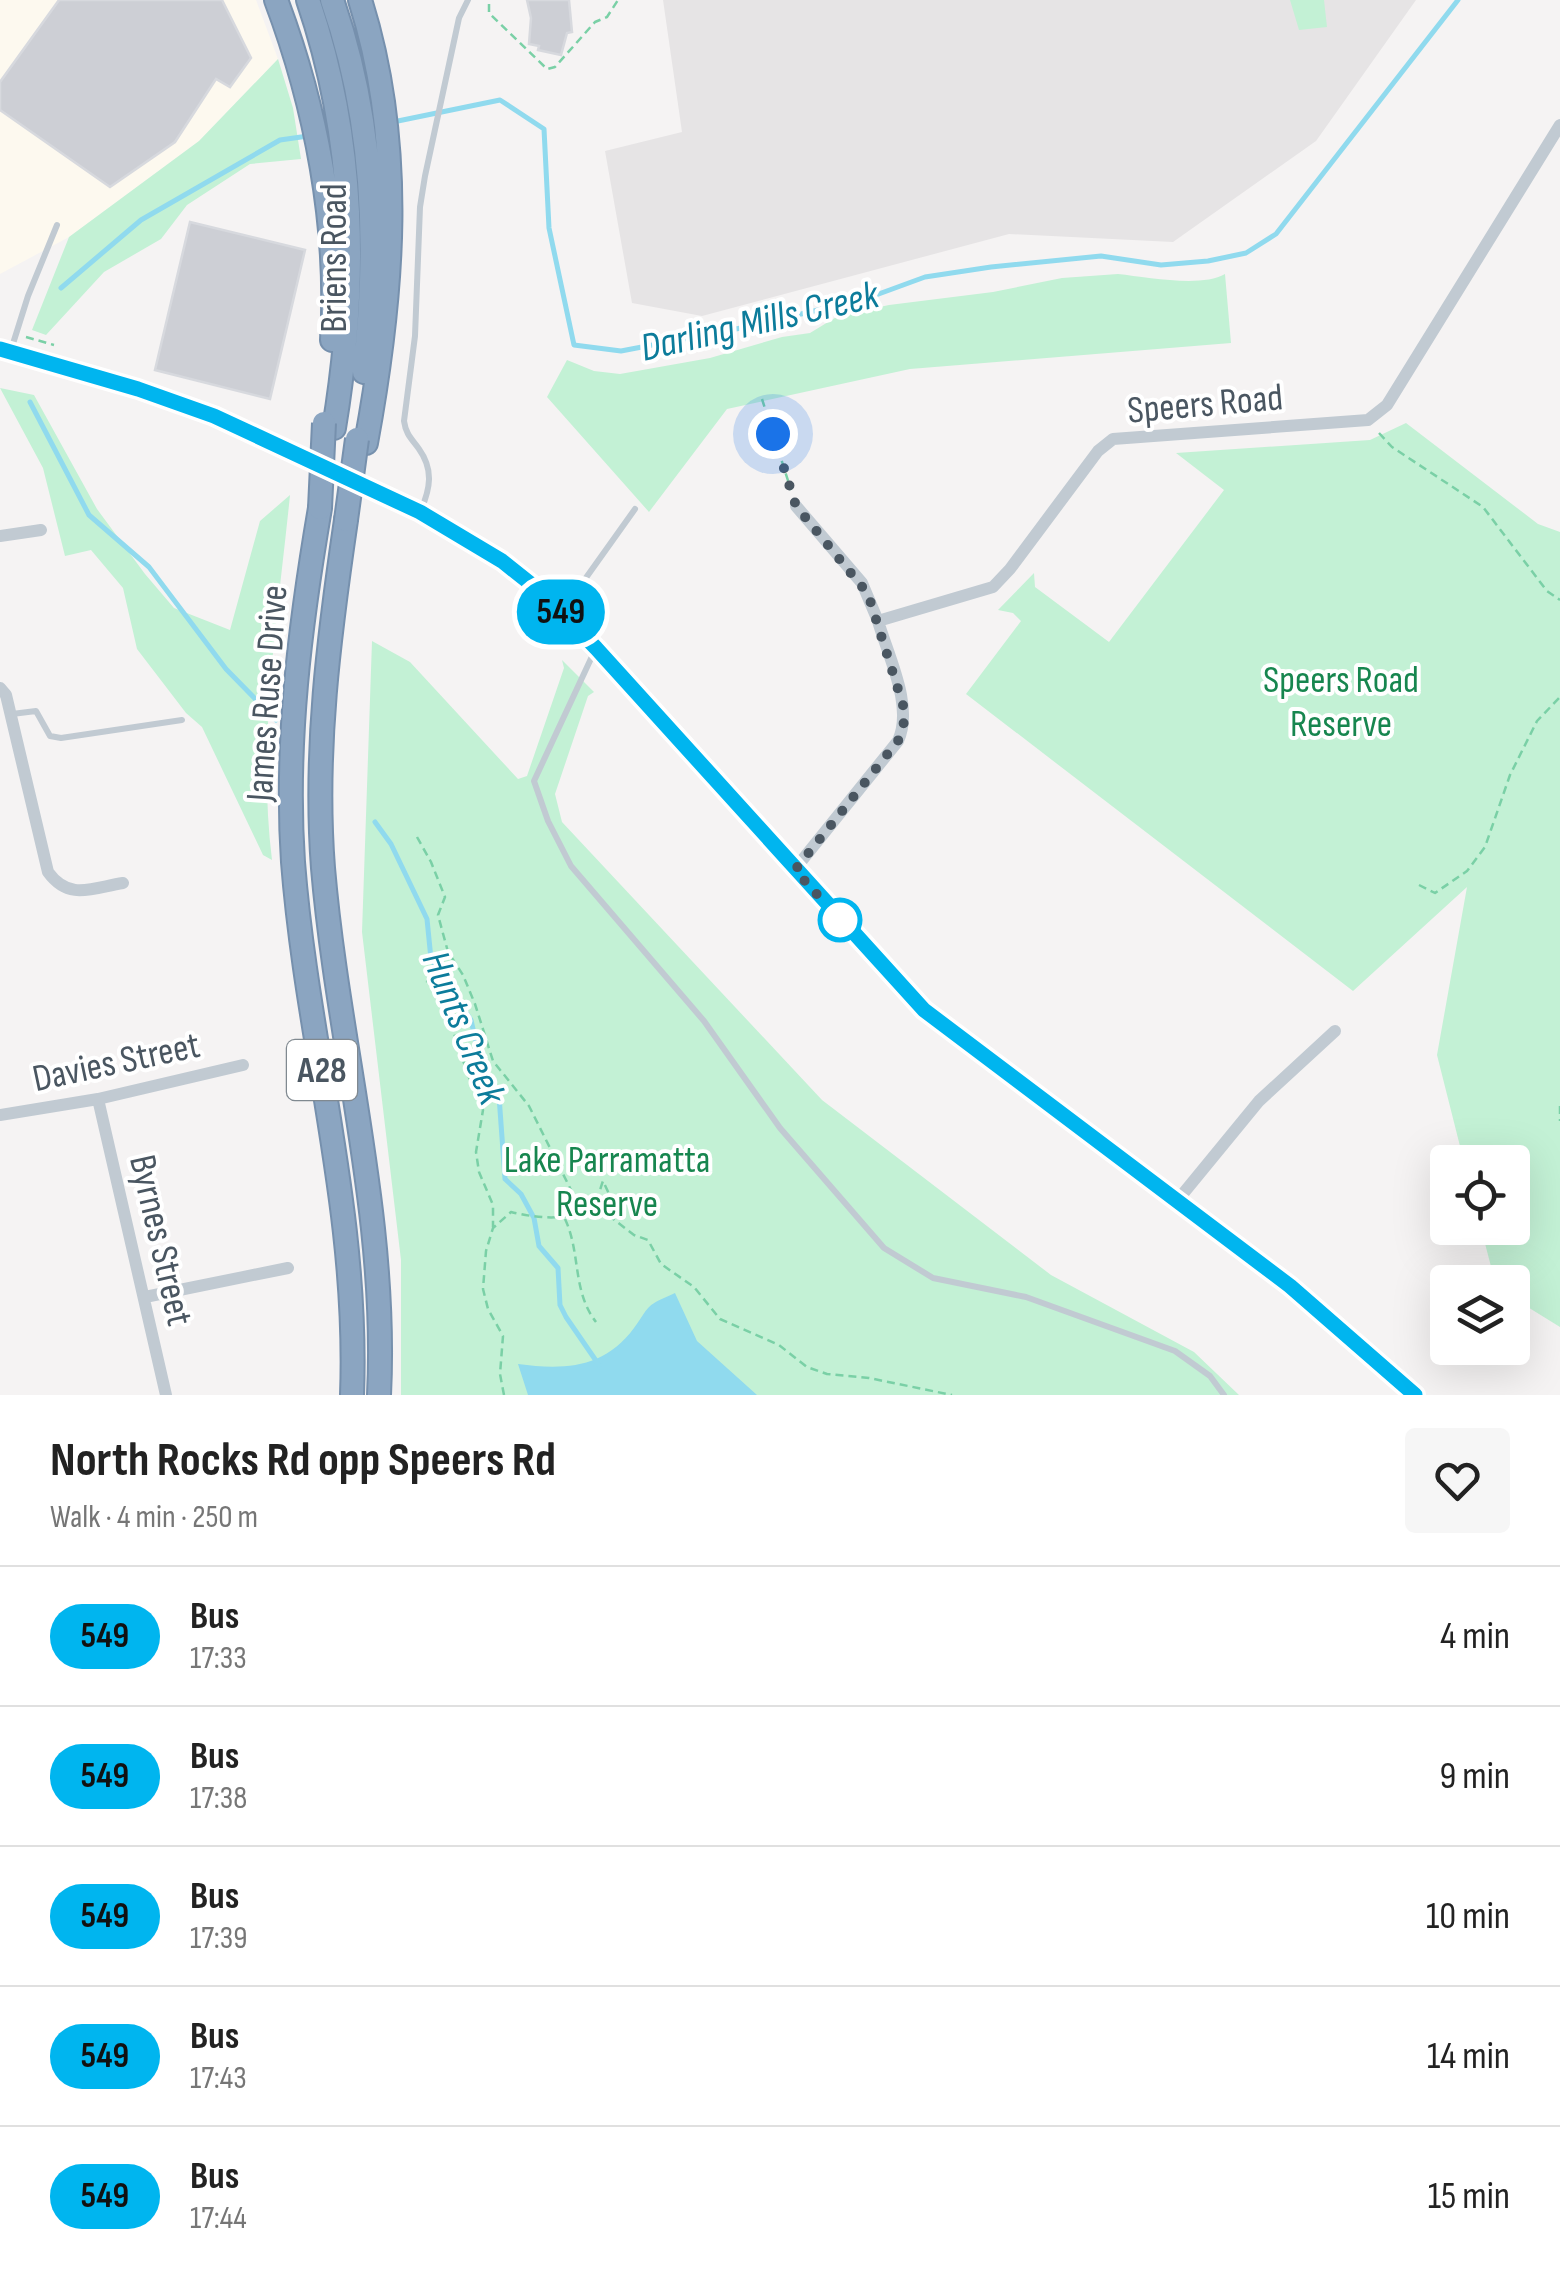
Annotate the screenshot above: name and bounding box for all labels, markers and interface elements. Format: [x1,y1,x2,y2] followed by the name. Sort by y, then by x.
[312,183,357,333] street label: Briens Road
[636,271,884,373] water label: Darling Mills Creek
[1126,375,1285,434] street label: Speers Road
[748,409,798,459] your location
[504,580,618,644] line badge: 549
[237,584,297,804] street label: James Ruse Drive
[537,591,585,634] text: 549
[1263,658,1419,747] park label: Speers Road Reserve
[819,899,861,941] unlabelled marker
[411,944,516,1112] water label: Hunts Creek
[29,1023,204,1102] street label: Davies Street
[287,1040,357,1100] road number: A28
[504,1138,710,1227] park label: Lake Parramatta Reserve
[1430,1145,1530,1365] map controls
[1430,1145,1530,1245] button: locate
[119,1151,202,1330] street label: Byrnes Street
[1430,1265,1530,1365] button: layers
[1405,1428,1510,1533] button: heart
[50,1432,556,1489] text: North Rocks Rd opp Speers Rd
[50,1498,258,1537] text: Walk · 4 min · 250 m
[190,1594,239,1639] text: Bus
[1440,1614,1510,1659] text: 4 min
[81,1615,129,1658] text: 549
[190,1639,247,1678] text: 17:33
[190,1734,239,1779] text: Bus
[1439,1754,1510,1799] text: 9 min
[81,1755,129,1798] text: 549
[190,1779,247,1818] text: 17:38
[190,1874,239,1919] text: Bus
[1426,1894,1510,1939] text: 10 min
[81,1895,129,1938] text: 549
[190,1919,247,1958] text: 17:39
[190,2014,239,2059] text: Bus
[1427,2034,1510,2079] text: 14 min
[81,2035,129,2078] text: 549
[190,2059,247,2098] text: 17:43
[190,2154,239,2199] text: Bus
[1428,2174,1510,2219] text: 15 min
[81,2175,129,2218] text: 549
[190,2199,247,2238] text: 17:44

